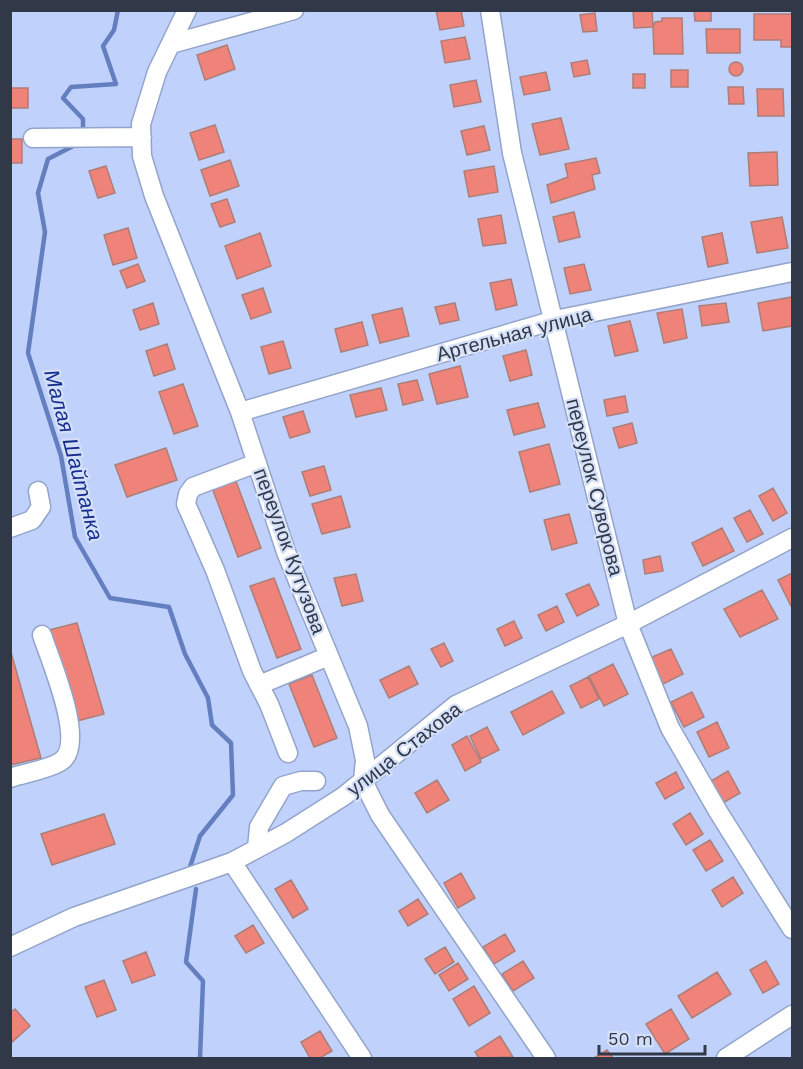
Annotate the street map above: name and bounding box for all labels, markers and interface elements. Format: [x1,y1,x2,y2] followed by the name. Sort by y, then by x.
[433,301,595,366] street label: Артельная улица
[39,367,109,543] water label: Малая Шайтанка
[561,396,629,579] street label: переулок Суворова
[249,465,331,638] street label: переулок Кутузова
[342,696,467,801] street label: улица Стахова
[599,1018,706,1056] scale bar
[608,1028,653,1049] text: 50 m

